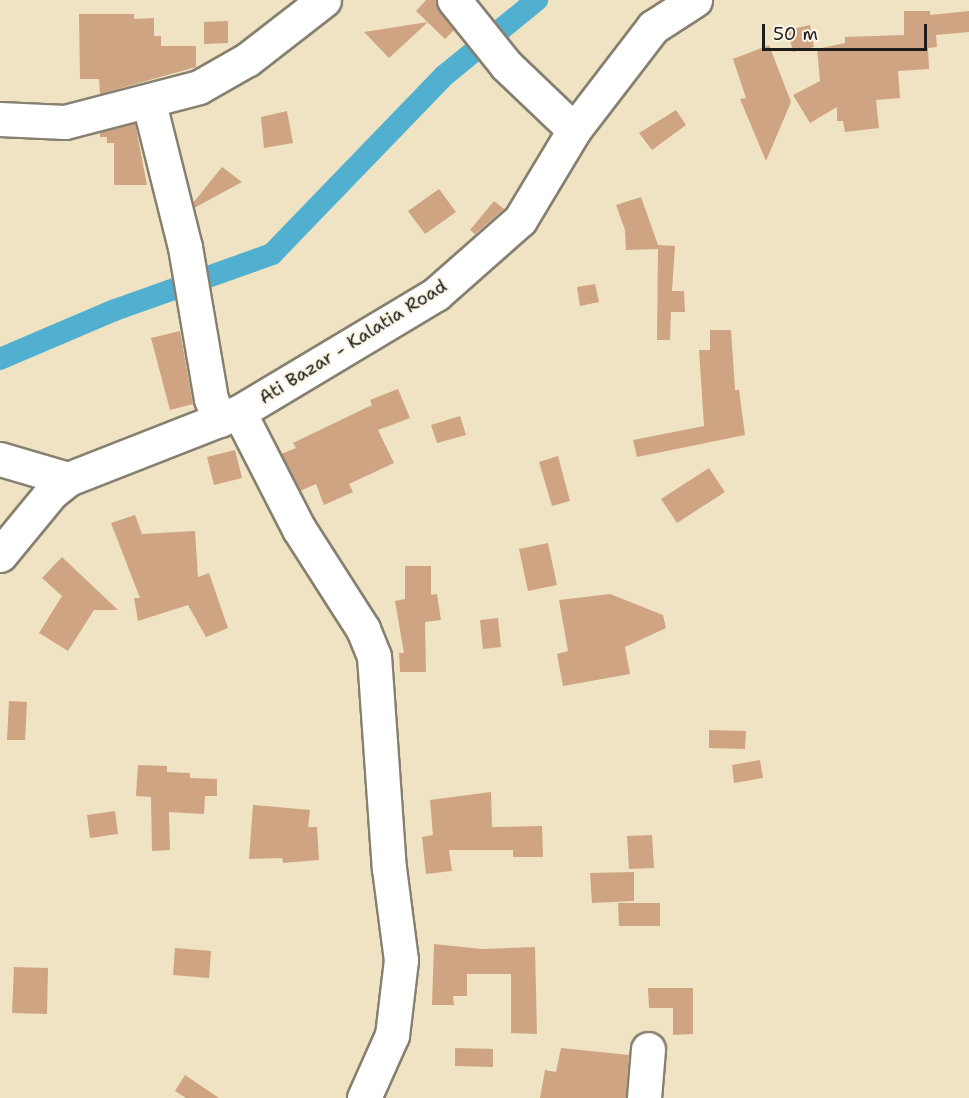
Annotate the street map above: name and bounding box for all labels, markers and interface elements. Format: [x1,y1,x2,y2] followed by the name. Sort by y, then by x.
[765,12,930,50] scale bar
[773,22,818,46] text: 50 m
[255,275,451,409] street label: Ati Bazar - Kalatia Road

